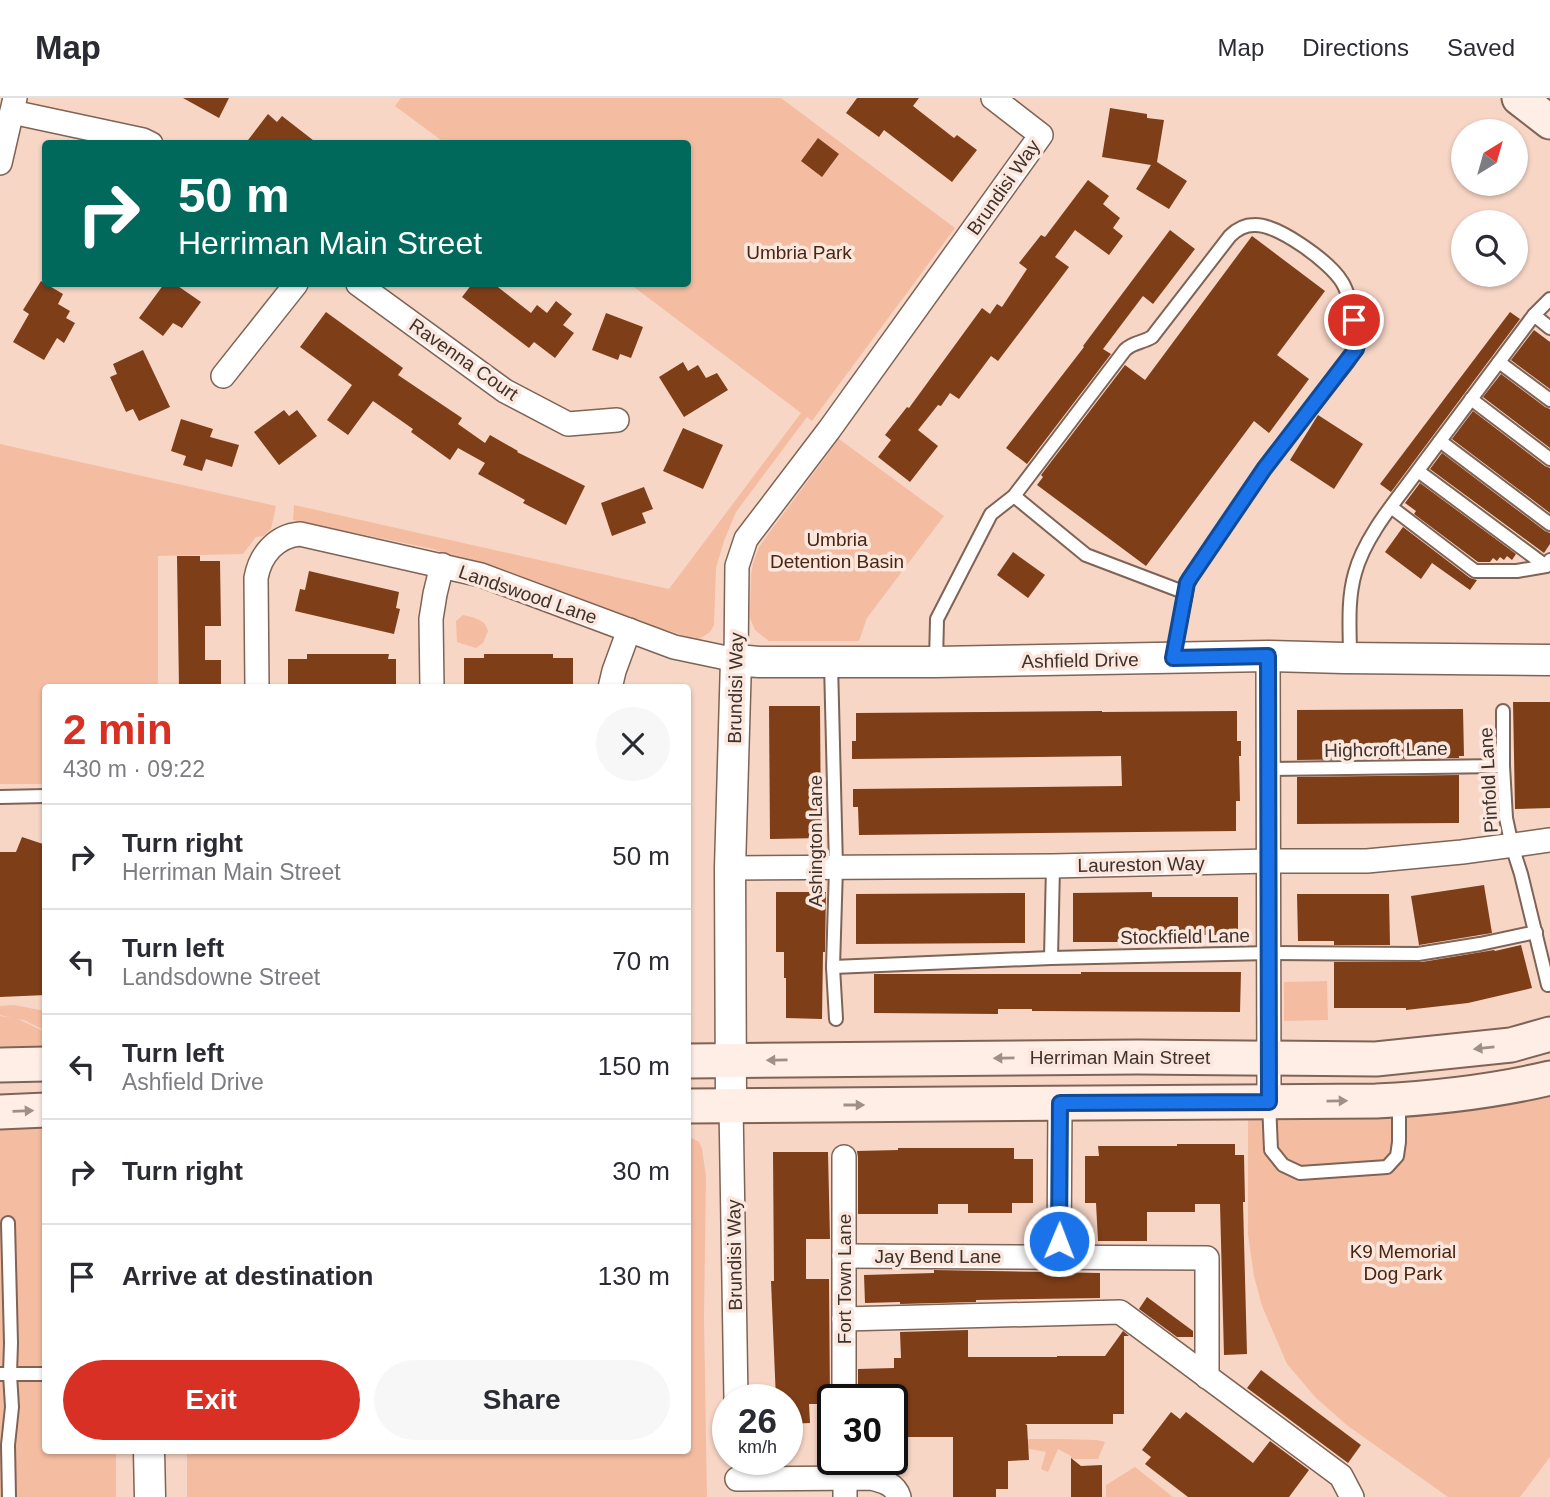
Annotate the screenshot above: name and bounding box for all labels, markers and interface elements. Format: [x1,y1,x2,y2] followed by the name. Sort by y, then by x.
[35,29,101,66] text: Map
[1218,34,1264,61] text: Map
[1302,34,1409,61] text: Directions
[1447,34,1515,61] text: Saved
[1451,119,1528,196] north arrow
[1451,119,1528,287] map controls
[963,135,1044,239] street label: Brundisi Way
[63,168,154,259] icon: right
[178,168,290,222] text: 50 m
[1451,210,1528,287] button: search
[178,225,482,261] text: Herriman Main Street
[746,242,852,263] park label: Umbria Park
[1324,290,1384,350] pin
[1335,301,1373,339] icon: arrive
[405,314,523,405] street label: Ravenna Court
[770,529,904,572] park label: Umbria Detention Basin
[456,561,600,628] street label: Landswood Lane
[724,632,747,744] street label: Brundisi Way
[1021,649,1139,672] street label: Ashfield Drive
[63,706,173,753] text: 2 min
[596,707,670,781] button: close
[1475,727,1502,833] street label: Pinfold Lane
[1324,738,1448,761] street label: Highcroft Lane
[63,756,205,782] text: 430 m · 09:22
[805,775,826,907] street label: Ashington Lane
[122,828,243,858] text: Turn right
[63,838,101,876] icon: right
[612,841,670,871] text: 50 m
[1077,853,1205,876] street label: Laureston Way
[122,859,341,885] text: Herriman Main Street
[1120,925,1250,948] street label: Stockfield Lane
[122,933,224,963] text: Turn left
[63,943,101,981] icon: left
[612,946,670,976] text: 70 m
[122,964,320,990] text: Landsdowne Street
[122,1038,224,1068] text: Turn left
[1472,1043,1494,1054] one-way arrow
[1030,1047,1211,1068] street label: Herriman Main Street
[63,1048,101,1086] icon: left
[598,1051,670,1081] text: 150 m
[993,1052,1015,1064] one-way arrow
[765,1054,787,1066] one-way arrow
[122,1069,264,1095] text: Ashfield Drive
[1326,1095,1348,1107] one-way arrow
[843,1099,865,1111] one-way arrow
[12,1105,34,1117] one-way arrow
[63,1153,101,1191] icon: right
[122,1156,243,1186] text: Turn right
[612,1156,670,1186] text: 30 m
[723,1199,746,1311] street label: Brundisi Way
[1022,1204,1096,1278] position arrow
[834,1214,855,1344] street label: Fort Town Lane
[1350,1241,1456,1284] park label: K9 Memorial Dog Park
[875,1246,1001,1267] street label: Jay Bend Lane
[63,1258,101,1296] icon: arrive
[122,1261,373,1291] text: Arrive at destination
[598,1261,670,1291] text: 130 m
[63,1360,360,1440] button: Exit
[374,1360,670,1440] button: Share
[817,1384,908,1475] speed limit sign: 30
[738,1401,777,1440] text: 26
[738,1437,777,1457] text: km/h

